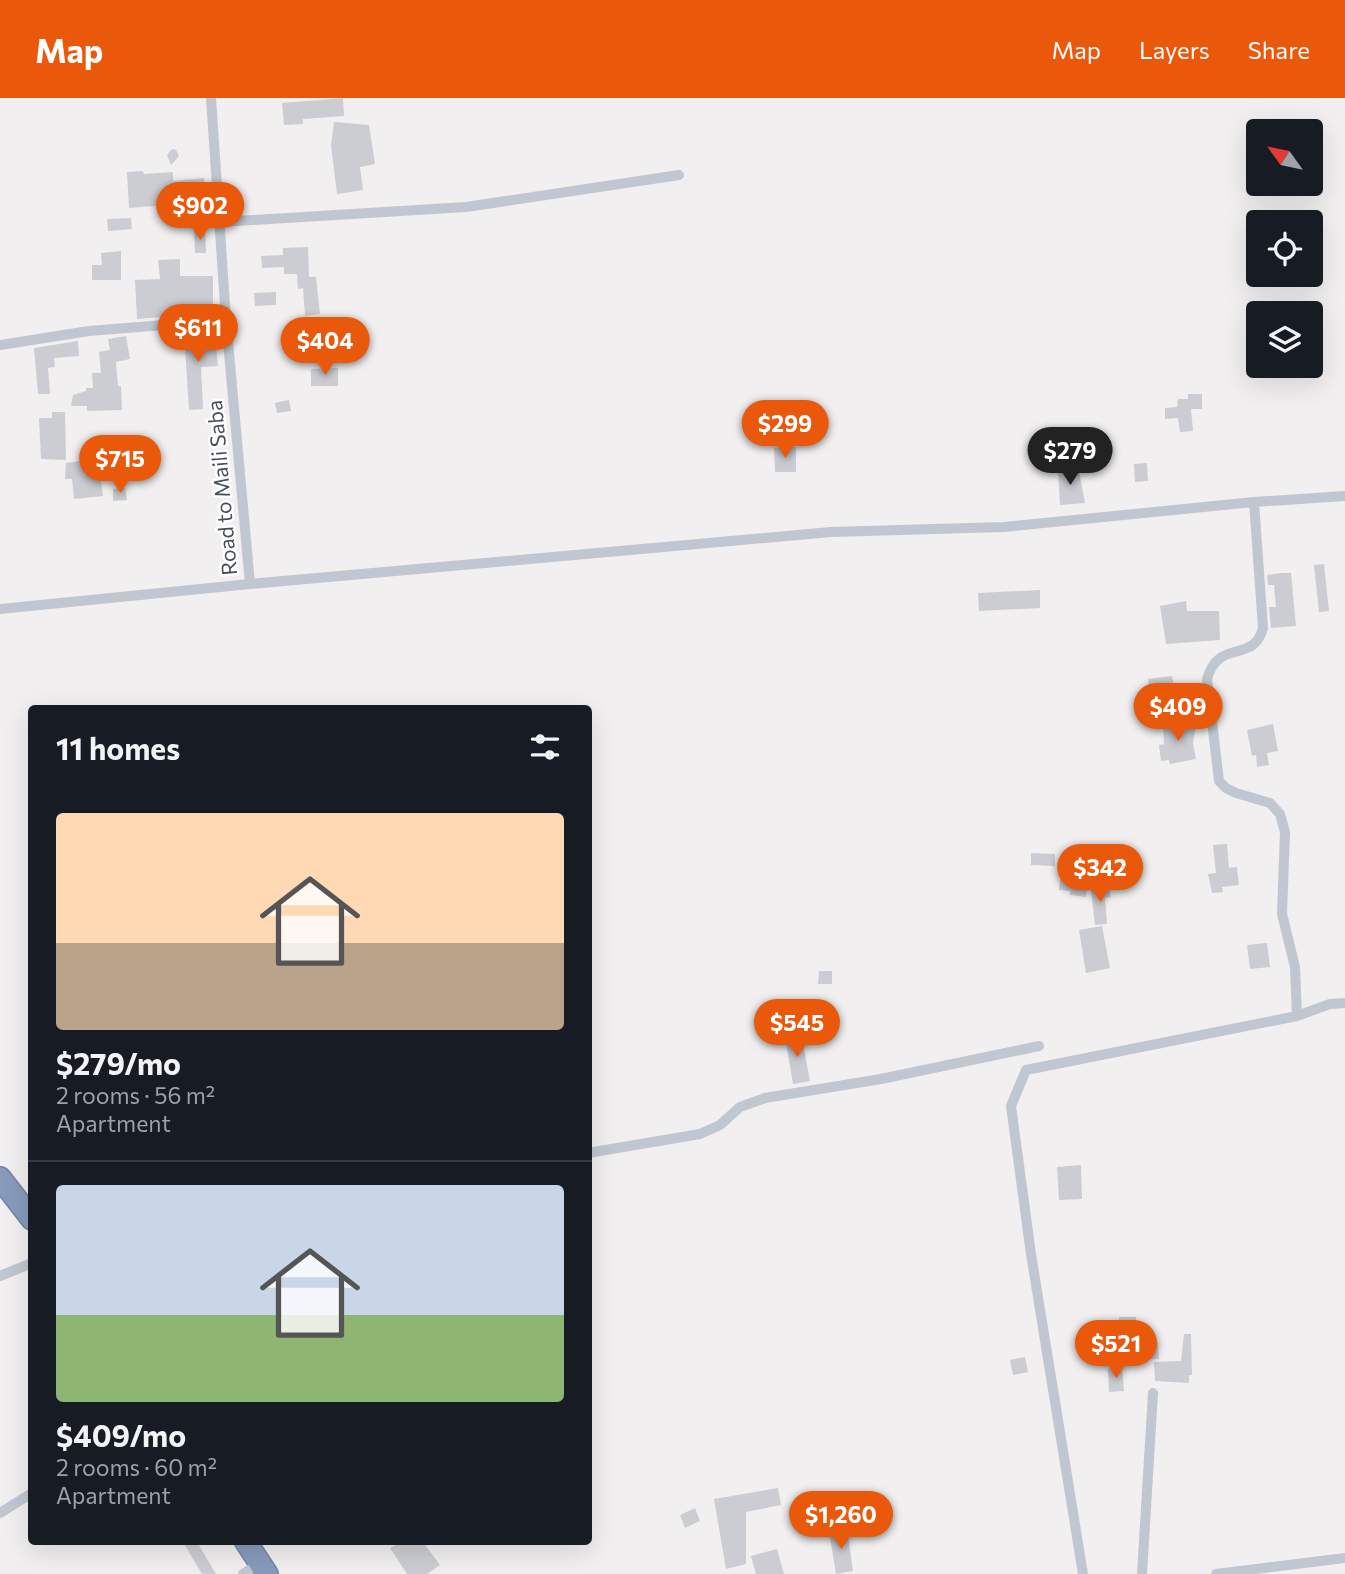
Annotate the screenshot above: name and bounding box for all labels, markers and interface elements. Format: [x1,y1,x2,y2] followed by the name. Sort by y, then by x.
[35,29,103,70] text: Map
[1052,35,1101,64] text: Map
[1139,35,1210,64] text: Layers
[1248,35,1310,64] text: Share
[1246,119,1323,196] north arrow
[1246,119,1323,378] map controls
[159,183,241,242] pin: $902
[172,191,228,219] text: $902
[1246,210,1323,287] button: locate
[1246,301,1323,378] button: layers
[157,304,239,364] pin: $611
[174,313,222,341] text: $611
[284,317,366,377] pin: $404
[297,326,353,354] text: $404
[201,399,241,577] street label: Road to Maili Saba
[744,400,826,460] pin: $299
[758,409,812,437] text: $299
[1029,428,1111,487] pin: $279
[79,436,161,495] pin: $715
[1044,436,1096,464] text: $279
[95,444,145,472] text: $715
[1137,684,1219,743] pin: $409
[1150,692,1206,720] text: $409
[526,728,564,766] icon: filters
[56,729,180,766] text: 11 homes
[1059,844,1141,904] pin: $342
[1073,853,1127,881] text: $342
[247,858,373,984] icon: home
[756,1000,838,1059] pin: $545
[770,1008,824,1036] text: $545
[56,1044,181,1081] text: $279/mo
[56,1081,215,1109] text: 2 rooms · 56 m²
[56,1109,171,1137] text: Apartment
[247,1230,373,1356] icon: home
[1075,1320,1157,1380] pin: $521
[1091,1329,1141,1357] text: $521
[56,1416,186,1453] text: $409/mo
[56,1453,217,1481] text: 2 rooms · 60 m²
[56,1481,171,1509] text: Apartment
[784,1492,898,1551] pin: $1,260
[805,1500,877,1528] text: $1,260

